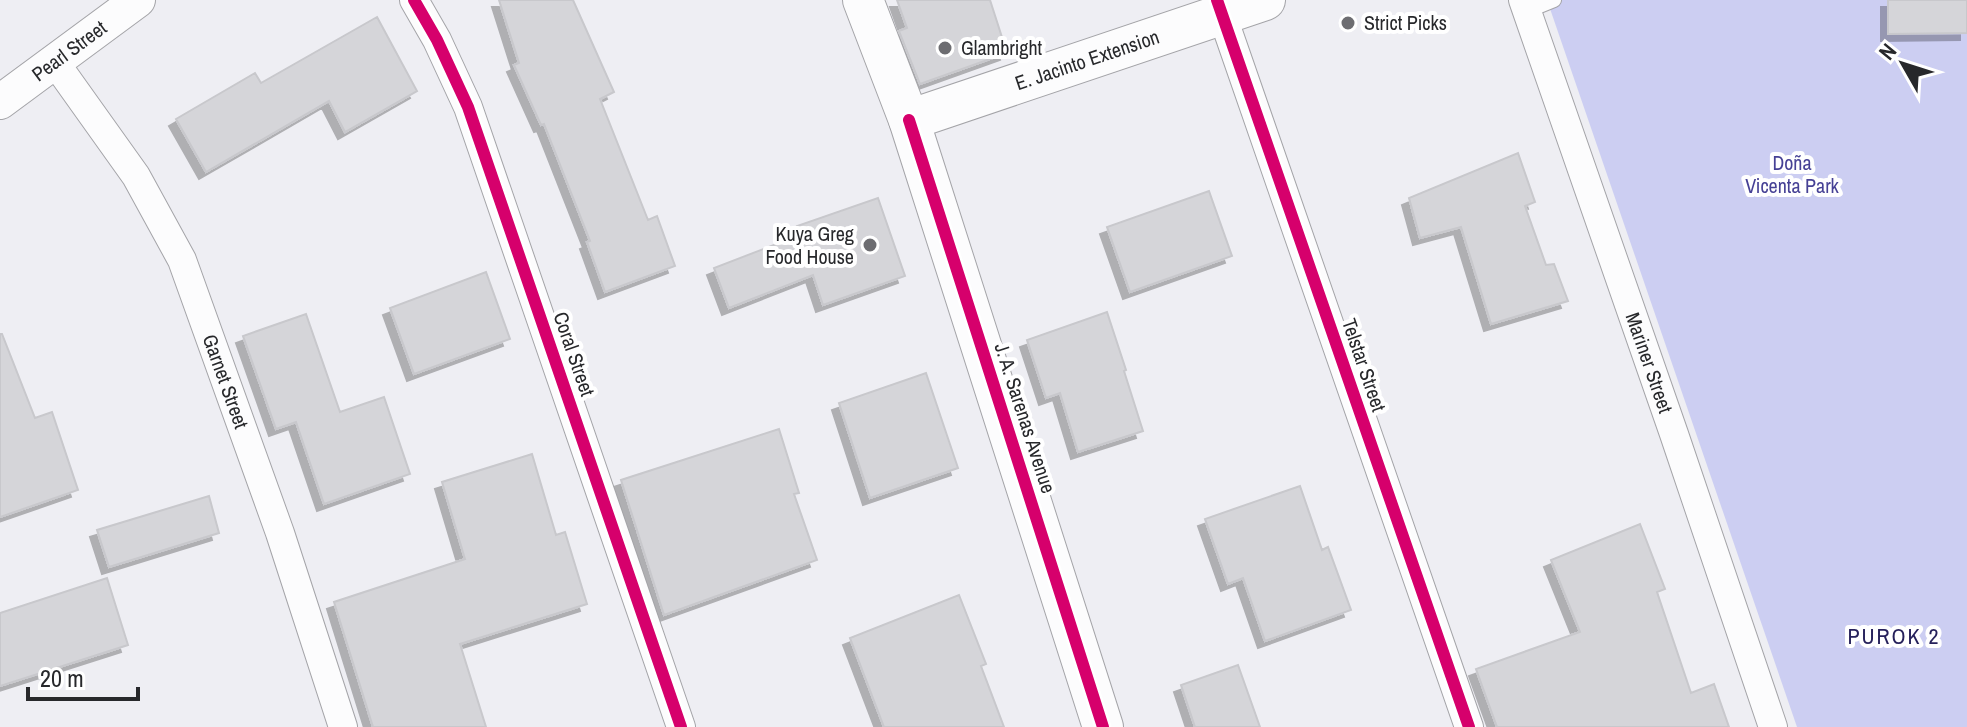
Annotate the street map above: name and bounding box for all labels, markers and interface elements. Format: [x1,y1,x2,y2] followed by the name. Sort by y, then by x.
[1364,9,1447,36] place label: Strict Picks
[26,14,112,87] street label: Pearl Street
[1339,14,1357,32] marker: Strict Picks
[1011,23,1163,96] street label: E. Jacinto Extension
[1863,24,1943,104] north arrow
[961,34,1043,61] place label: Glambright
[1872,37,1903,66] text: N
[936,39,954,57] marker: Glambright
[1745,149,1840,199] park label: Doña Vicenta Park
[765,220,854,270] place label: Kuya Greg Food House
[861,236,879,254] marker: Kuya Greg Food House
[547,308,602,400] street label: Coral Street
[1620,309,1680,417] street label: Mariner Street
[1336,315,1393,415] street label: Telstar Street
[197,330,256,433] street label: Garnet Street
[988,339,1063,496] street label: J. A. Sarenas Avenue
[1847,621,1941,651] district label: PUROK 2
[28,651,138,701] scale bar
[40,662,84,694] text: 20 m

